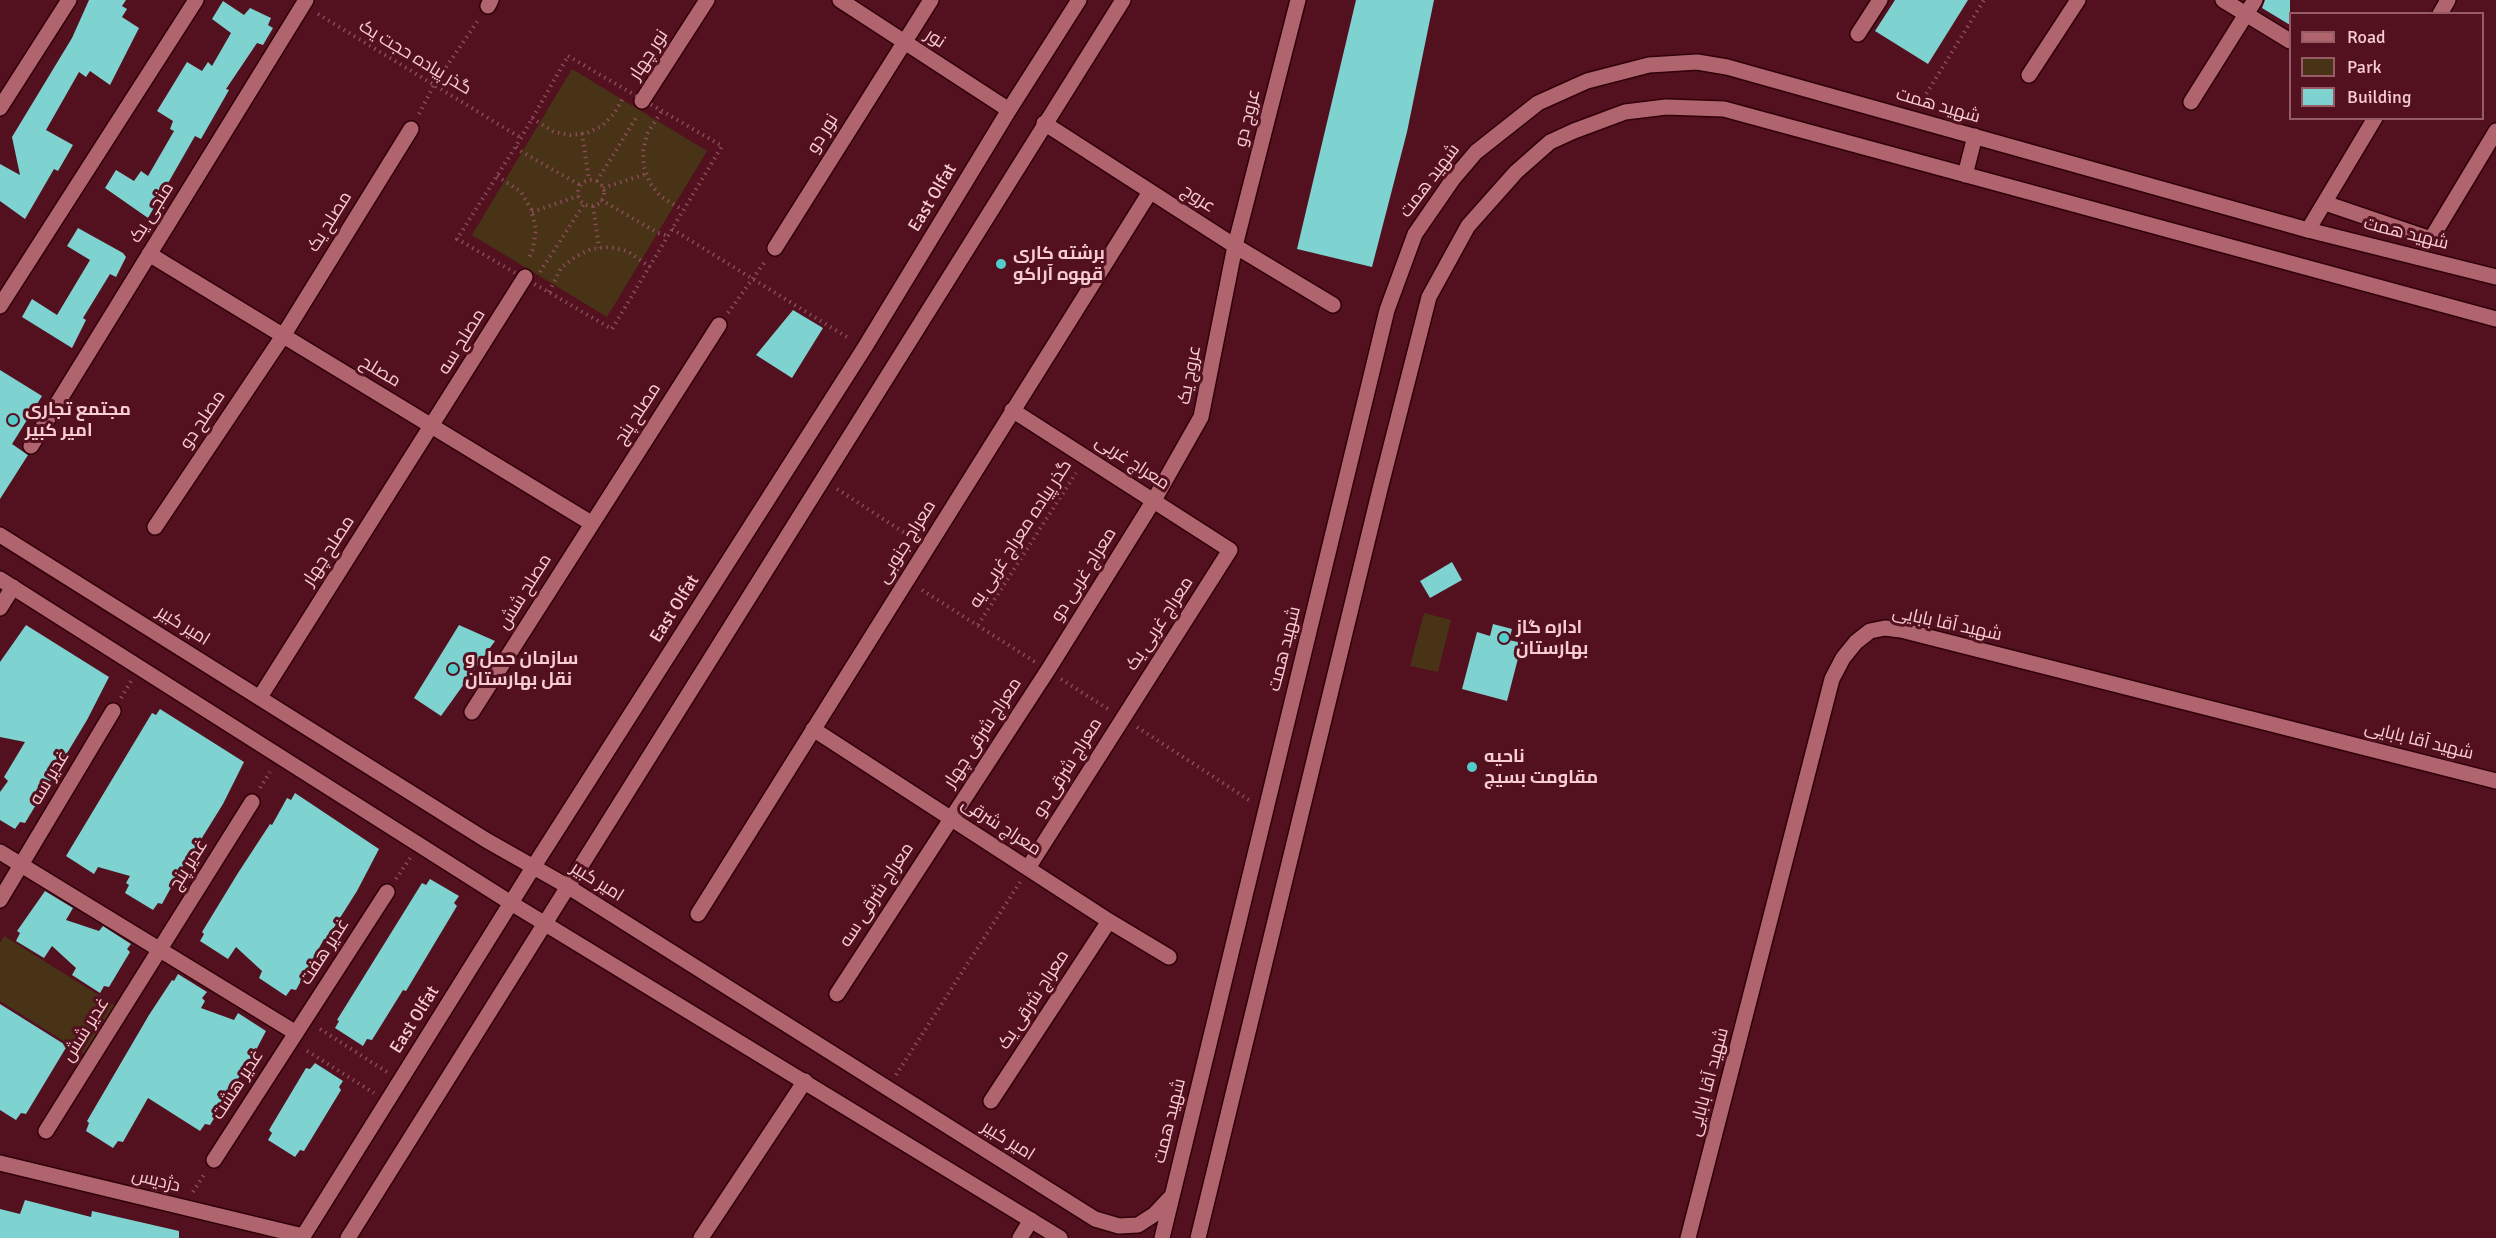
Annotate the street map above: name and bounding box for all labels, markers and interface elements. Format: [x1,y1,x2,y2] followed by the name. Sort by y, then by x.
[2289,12,2484,120] legend
[355,16,475,100] street label: گذر پیاده حجت یک
[921,25,949,53] street label: نور
[625,26,673,84] street label: نور چهار
[2347,26,2386,48] text: Road
[2347,56,2382,78] text: Park
[1893,84,1983,128] street label: شهید همت
[2347,86,2411,108] text: Building
[1230,87,1266,149] street label: عروج دو
[803,110,843,158] street label: نور دو
[1395,140,1465,222] street label: شهید همت
[904,160,962,236] street label: East Olfat
[125,179,179,247] street label: منجی یک
[1177,180,1219,218] street label: عروج
[303,188,357,256] street label: مصلح یک
[2361,213,2451,255] street label: شهید همت
[1013,243,1105,286] place label: برشته کاری قهوه آراکو
[994,257,1008,271] marker: برشته کاری قهوه آراکو
[434,305,490,379] street label: مصلح سه
[1174,344,1206,406] street label: عروج یک
[356,351,404,393] street label: مصلح
[610,379,666,449] street label: مصلح پنج
[176,387,230,453] street label: مصلح دو
[25,399,131,442] place label: مجتمع تجاری امیر کبیر
[6,413,20,427] marker: مجتمع تجاری امیر کبیر
[1091,431,1173,495] street label: معراج غربی
[965,456,1077,612] street label: گذر پیاده معراج غربی یه
[873,496,941,588] street label: معراج جنوبی
[298,512,360,590] street label: مصلح چهار
[1047,524,1121,626] street label: معراج غربی دو
[493,550,557,634] street label: مصلح شش
[646,571,704,647] street label: East Olfat
[1122,573,1198,675] street label: معراج غربی یک
[153,601,213,651] street label: امیر کبیر
[1890,602,2004,646] street label: شهید آقا بابایی
[1264,604,1306,694] street label: شهید همت
[1516,617,1588,660] place label: اداره گاز بهارستان
[1497,631,1511,645] marker: اداره گاز بهارستان
[465,648,578,690] place label: سازمان حمل و نقل بهارستان
[446,662,460,676] marker: سازمان حمل و نقل بهارستان
[939,674,1027,792] street label: معراج شرقی چهار
[1029,714,1107,822] street label: معراج شرقی دو
[2362,717,2476,765] street label: شهید آقا بابایی
[1484,746,1598,789] place label: ناحیه مقاومت بسیج
[25,747,75,809] street label: غدیر سه
[1465,760,1479,774] marker: ناحیه مقاومت بسیج
[957,793,1045,861] street label: معراج شرقی
[165,836,213,894] street label: غدیر پنج
[835,839,919,951] street label: معراج شرقی سه
[567,857,627,907] street label: امیر کبیر
[296,915,354,989] street label: غدیر هفت
[994,946,1074,1054] street label: معراج شرقی یک
[386,982,444,1058] street label: East Olfat
[58,994,114,1066] street label: غدیر شش
[1684,1025,1734,1139] street label: شهید آقا بابایی
[207,1046,269,1124] street label: غدیر هشت
[1149,1076,1191,1166] street label: شهید همت
[978,1116,1038,1166] street label: امیر کبیر
[129,1165,183,1197] street label: دژدیس

